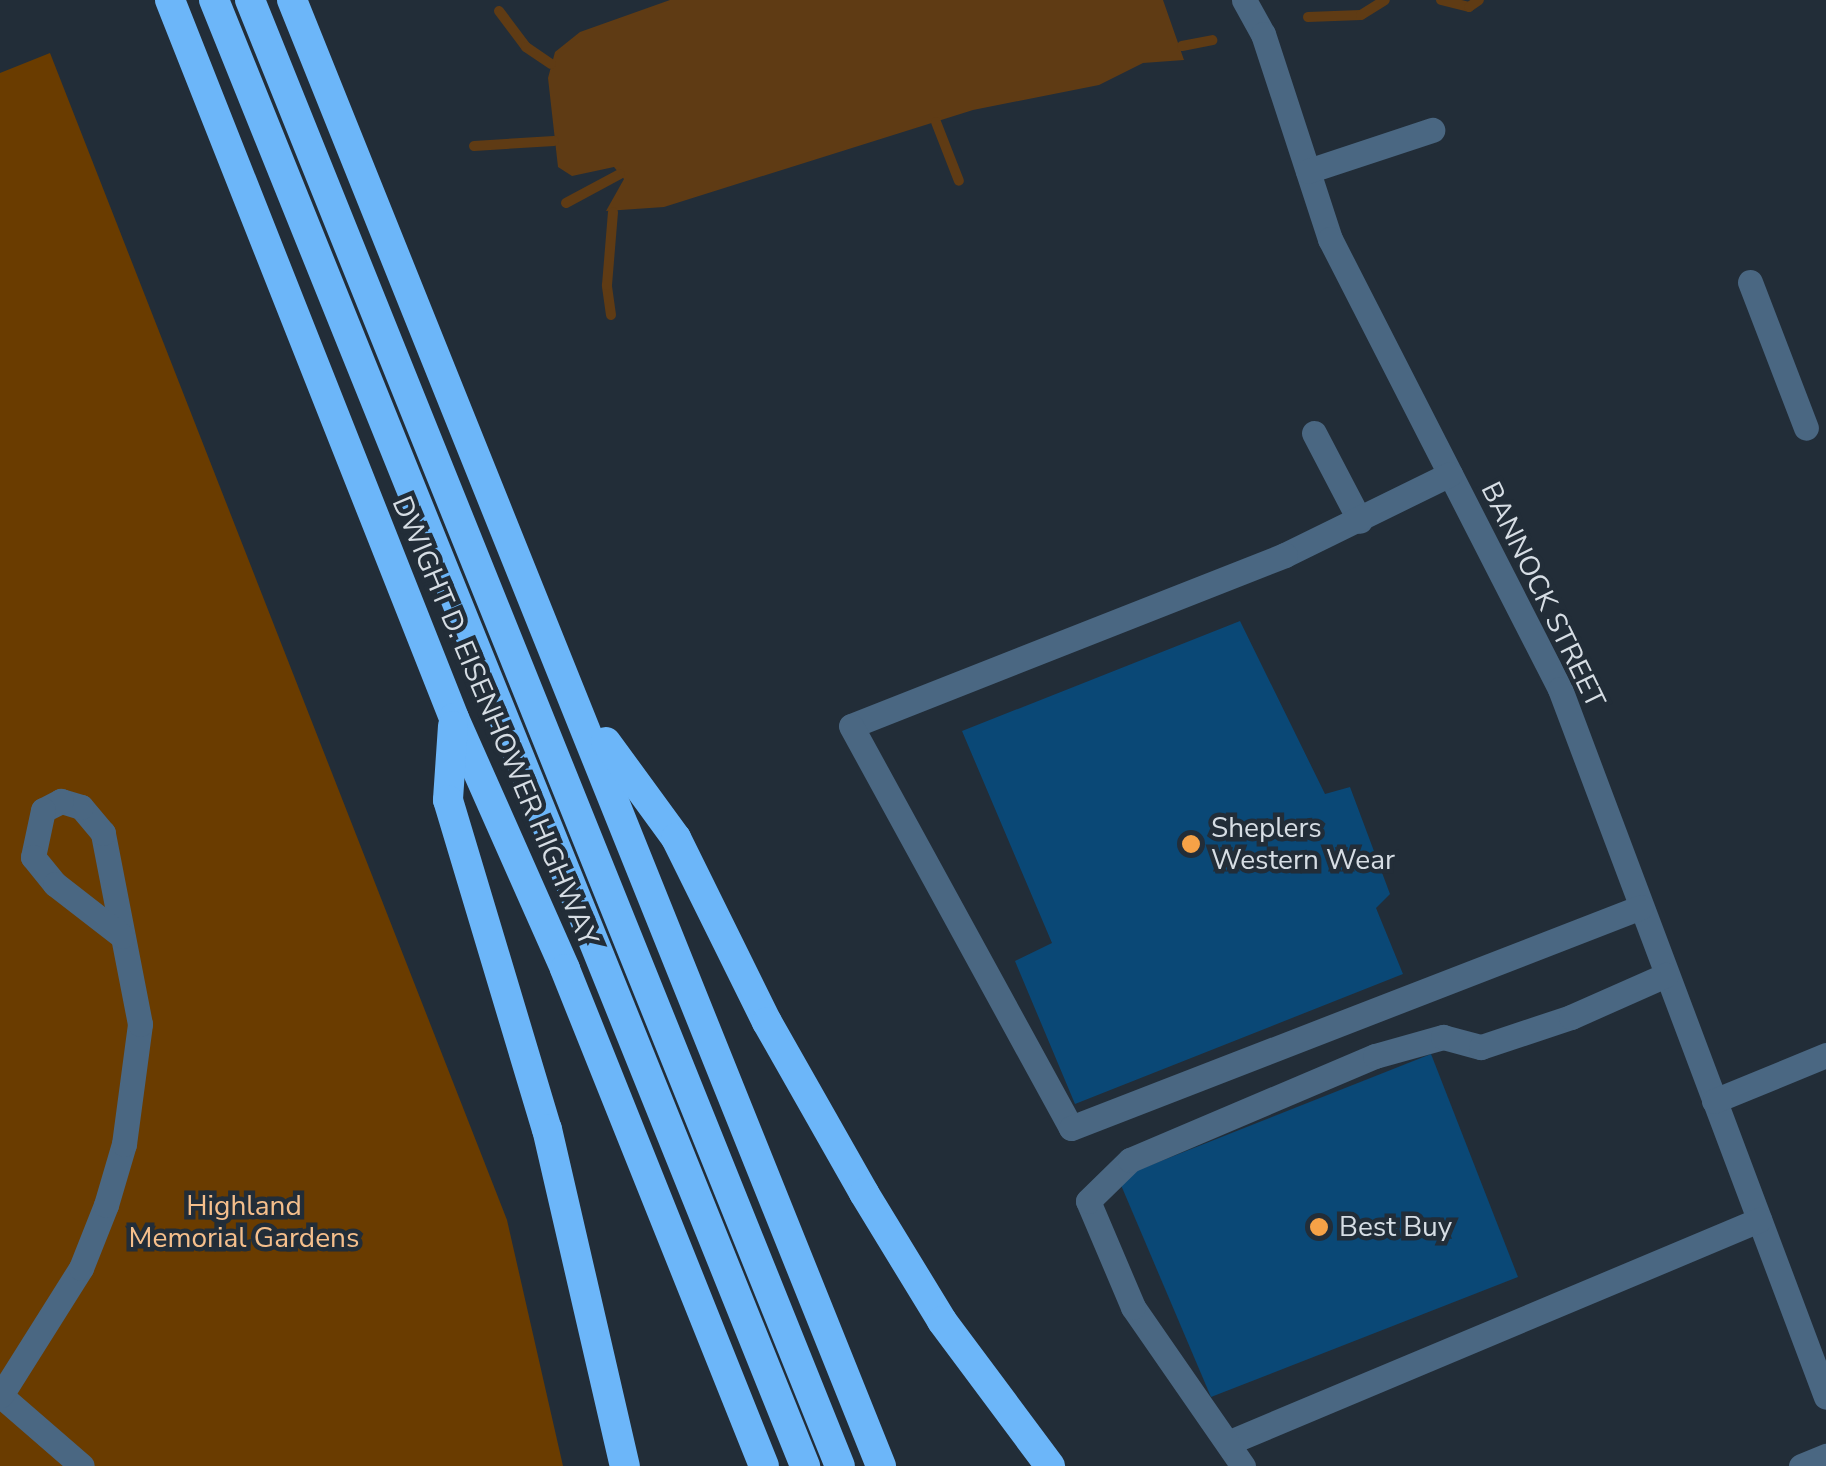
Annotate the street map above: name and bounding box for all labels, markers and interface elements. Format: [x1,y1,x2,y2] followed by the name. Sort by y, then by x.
[1474,477,1612,713] street label: BANNOCK STREET
[385,491,605,951] street label: DWIGHT D. EISENHOWER HIGHWAY
[1211,811,1395,877] place label: Sheplers Western Wear
[1180,833,1202,855] marker: Sheplers Western Wear
[129,1189,359,1255] park label: Highland Memorial Gardens
[1339,1210,1452,1244] place label: Best Buy
[1308,1216,1330,1238] marker: Best Buy

